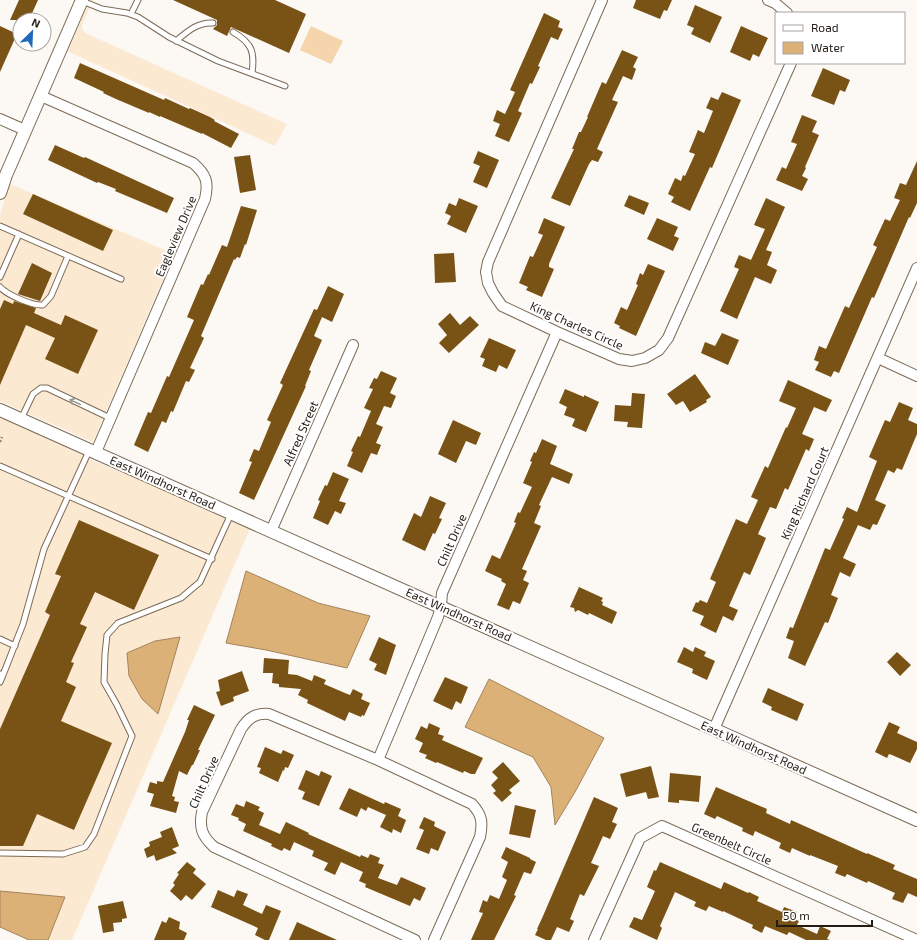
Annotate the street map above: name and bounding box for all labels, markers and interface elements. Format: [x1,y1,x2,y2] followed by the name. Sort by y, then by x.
[12,12,52,52] north arrow
[775,12,905,64] legend
[30,15,43,30] text: N
[811,20,839,34] text: Road
[811,40,845,54] text: Water
[152,193,198,279] street label: Eagleview Drive
[528,298,626,352] street label: King Charles Circle
[69,398,81,405] one-way arrow
[279,398,321,468] street label: Alfred Street
[777,444,831,542] street label: King Richard Court
[108,452,218,512] street label: East Windhorst Road
[433,512,469,568] street label: Chilt Drive
[404,584,514,644] street label: East Windhorst Road
[699,717,809,777] street label: East Windhorst Road
[185,754,221,810] street label: Chilt Drive
[690,819,774,867] street label: Greenbelt Circle
[777,902,872,928] scale bar
[783,908,810,922] text: 50 m

